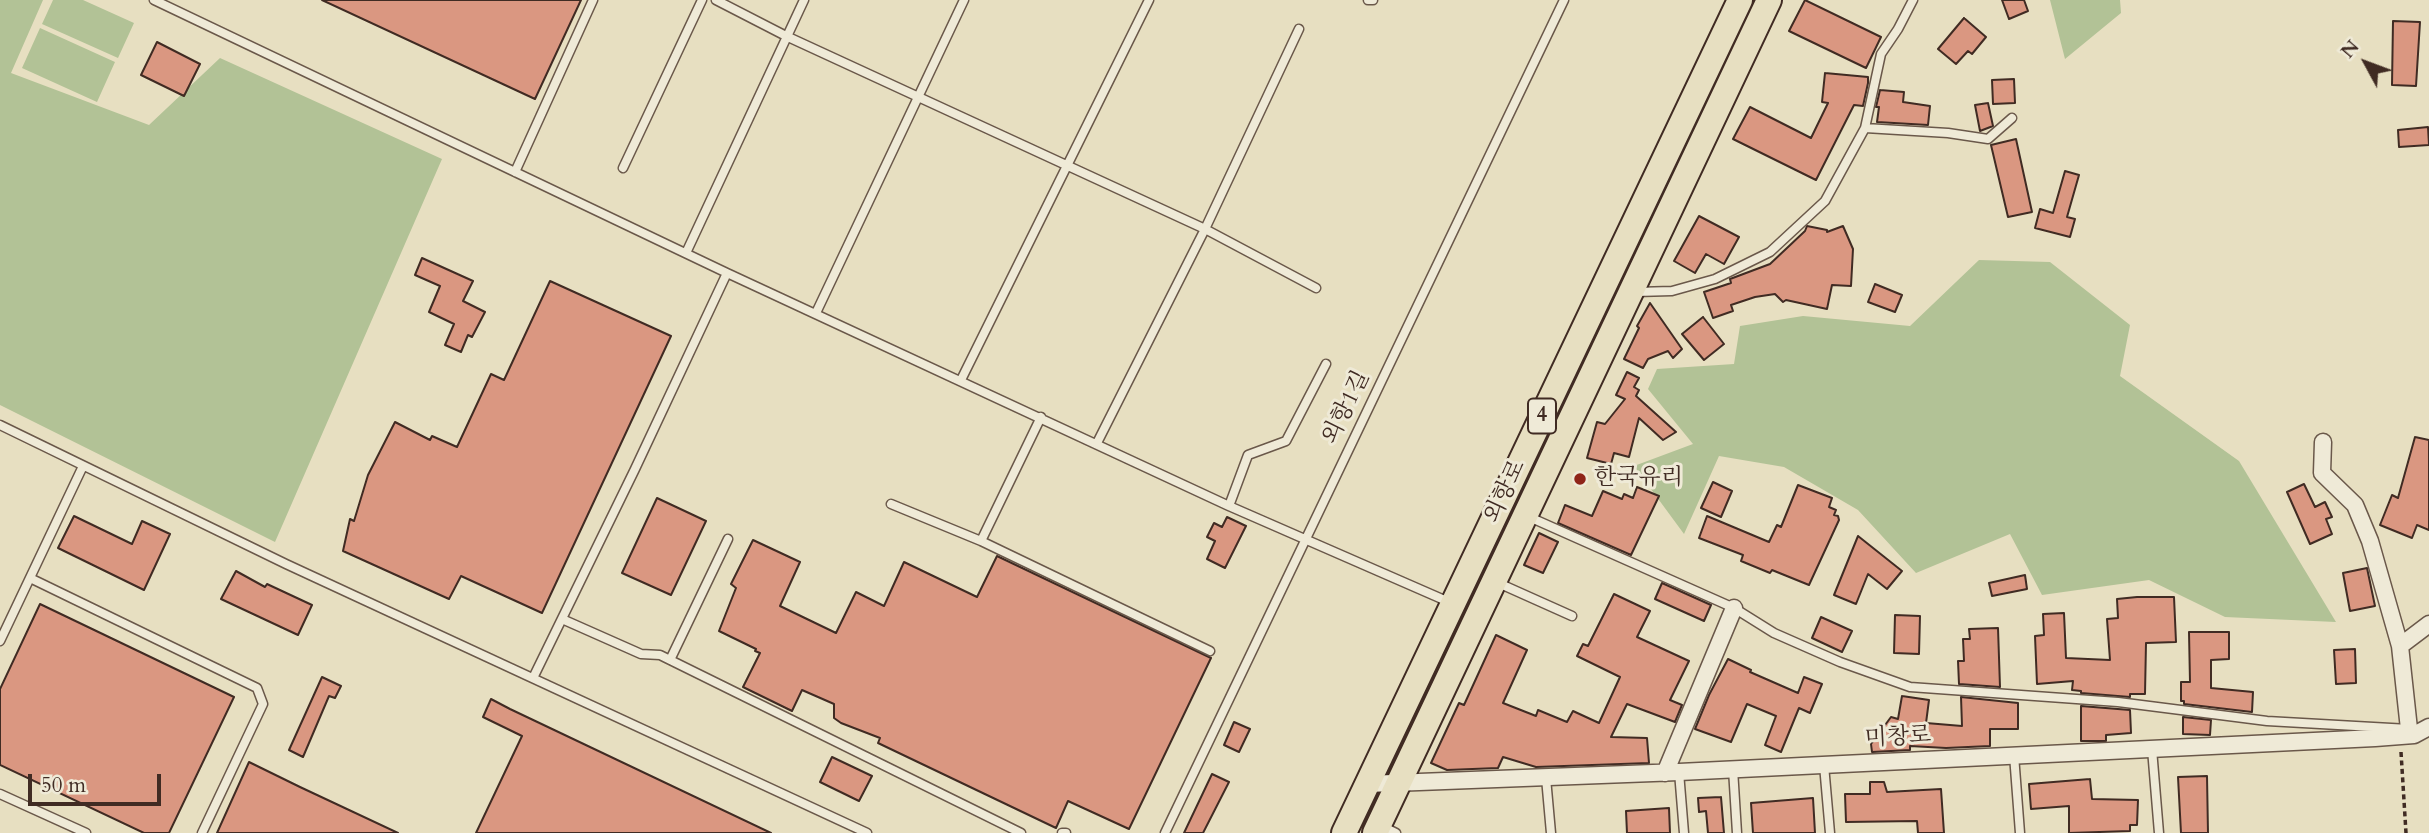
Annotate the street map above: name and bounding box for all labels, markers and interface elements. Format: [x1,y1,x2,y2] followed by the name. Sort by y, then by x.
[2331,28,2401,98] north arrow
[2335,34,2365,64] text: N
[1317,367,1377,449] street label: 외항1길
[1528,398,1556,434] road number: 4
[1479,456,1533,528] street label: 외항로
[1594,465,1683,493] place label: 한국유리
[1572,471,1588,487] marker: 한국유리
[1864,722,1932,754] street label: 미창로
[32,760,164,804] scale bar
[41,771,86,800] text: 50 m

